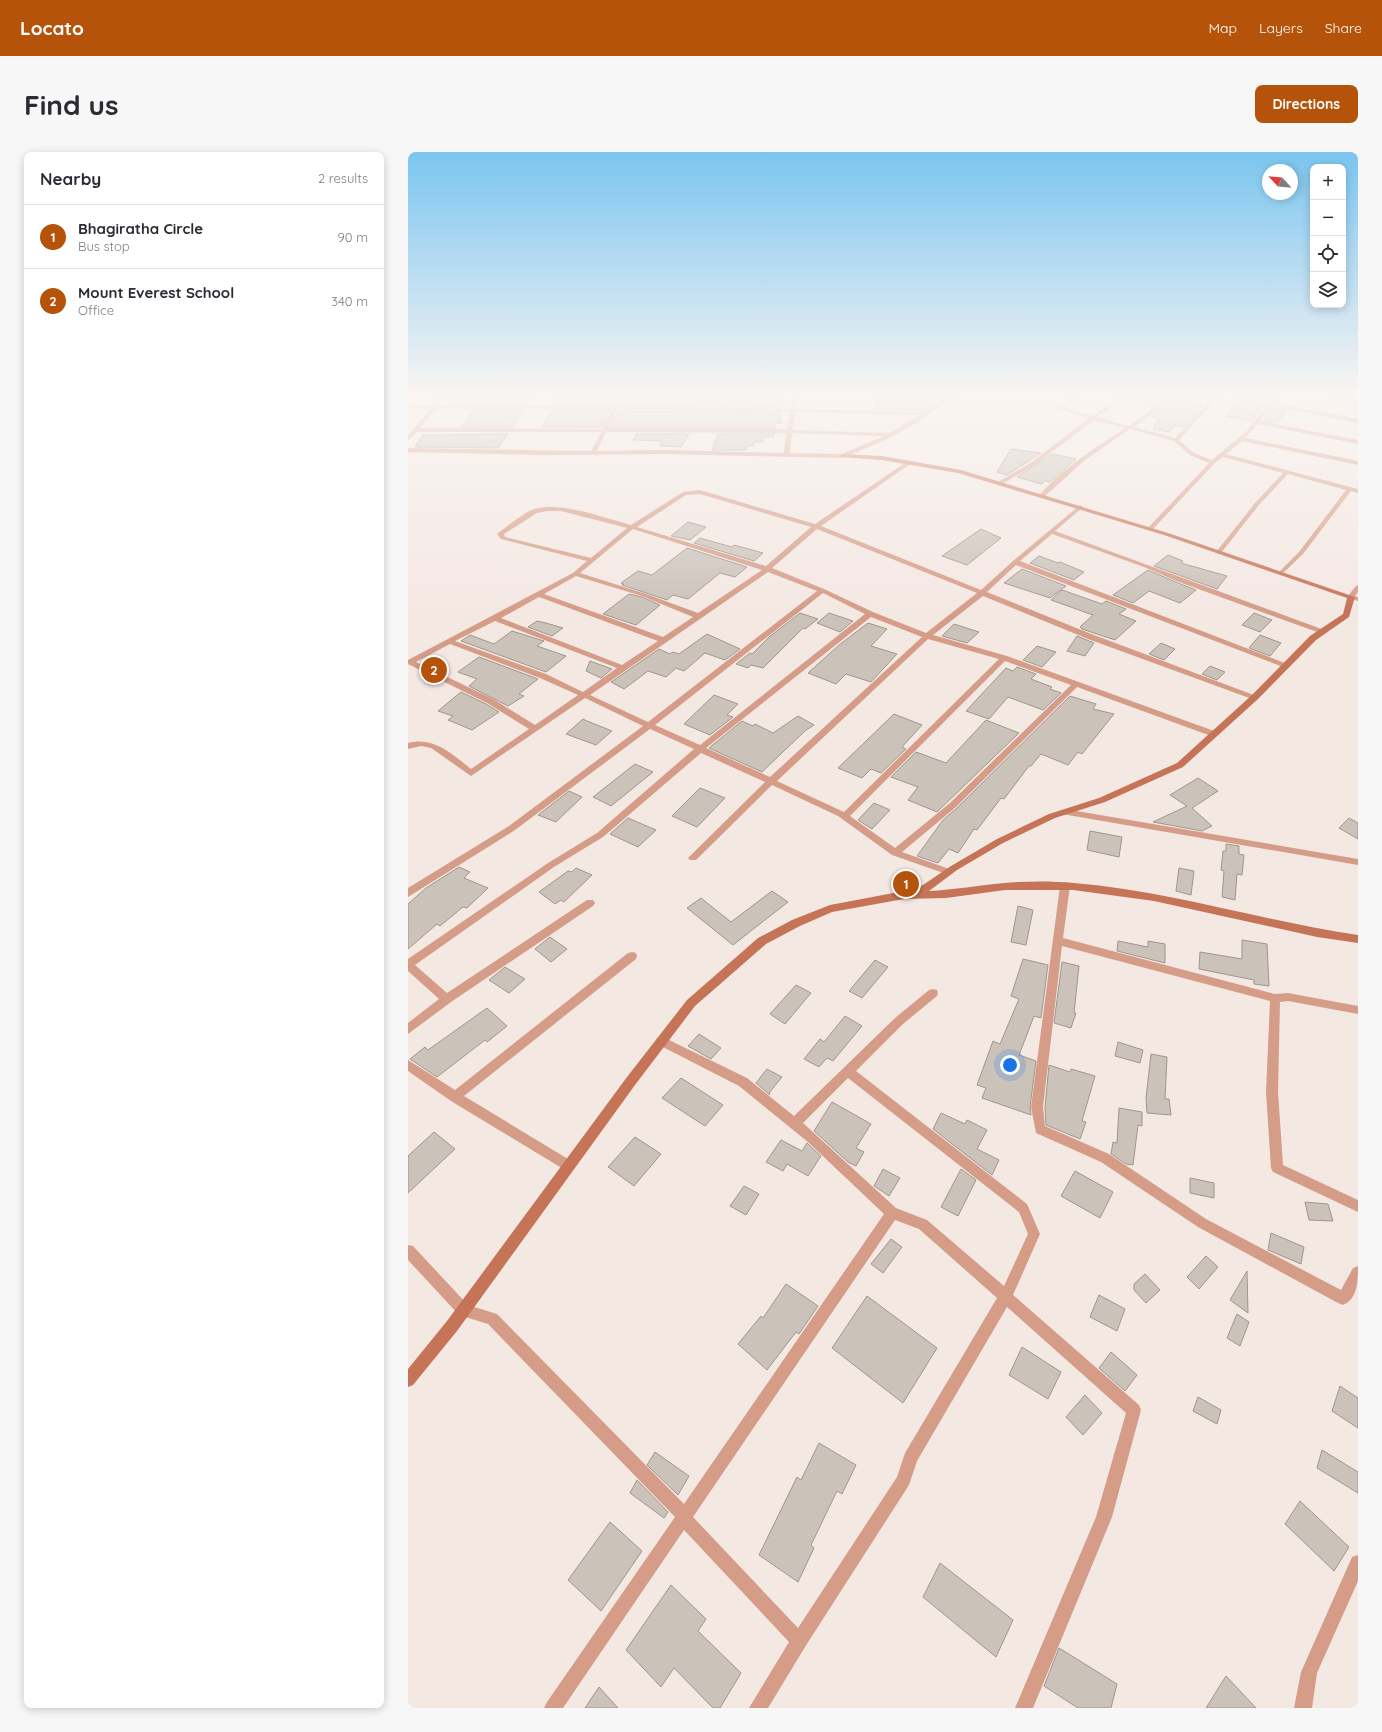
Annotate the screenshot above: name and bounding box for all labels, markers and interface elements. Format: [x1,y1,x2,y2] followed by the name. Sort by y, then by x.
[20,16,84,40] text: Locato
[1208,19,1237,37] text: Map
[1259,19,1303,37] text: Layers
[1325,19,1362,37] text: Share
[1255,85,1358,123] button: Directions
[24,87,118,122] text: Find us
[1262,164,1298,200] north arrow
[1310,164,1346,308] map controls
[1310,164,1346,200] button: +
[40,168,101,189] text: Nearby
[318,170,368,186] text: 2 results
[1310,200,1346,236] button: −
[78,219,203,238] text: Bhagiratha Circle
[50,229,56,245] text: 1
[338,229,368,245] text: 90 m
[1310,236,1346,272] button: locate
[78,238,130,254] text: Bus stop
[1310,272,1346,308] button: layers
[78,283,234,302] text: Mount Everest School
[49,293,57,309] text: 2
[331,293,368,309] text: 340 m
[78,302,114,318] text: Office
[421,655,447,685] pin: 2
[893,869,919,899] pin: 1
[1000,1055,1020,1075] your location

